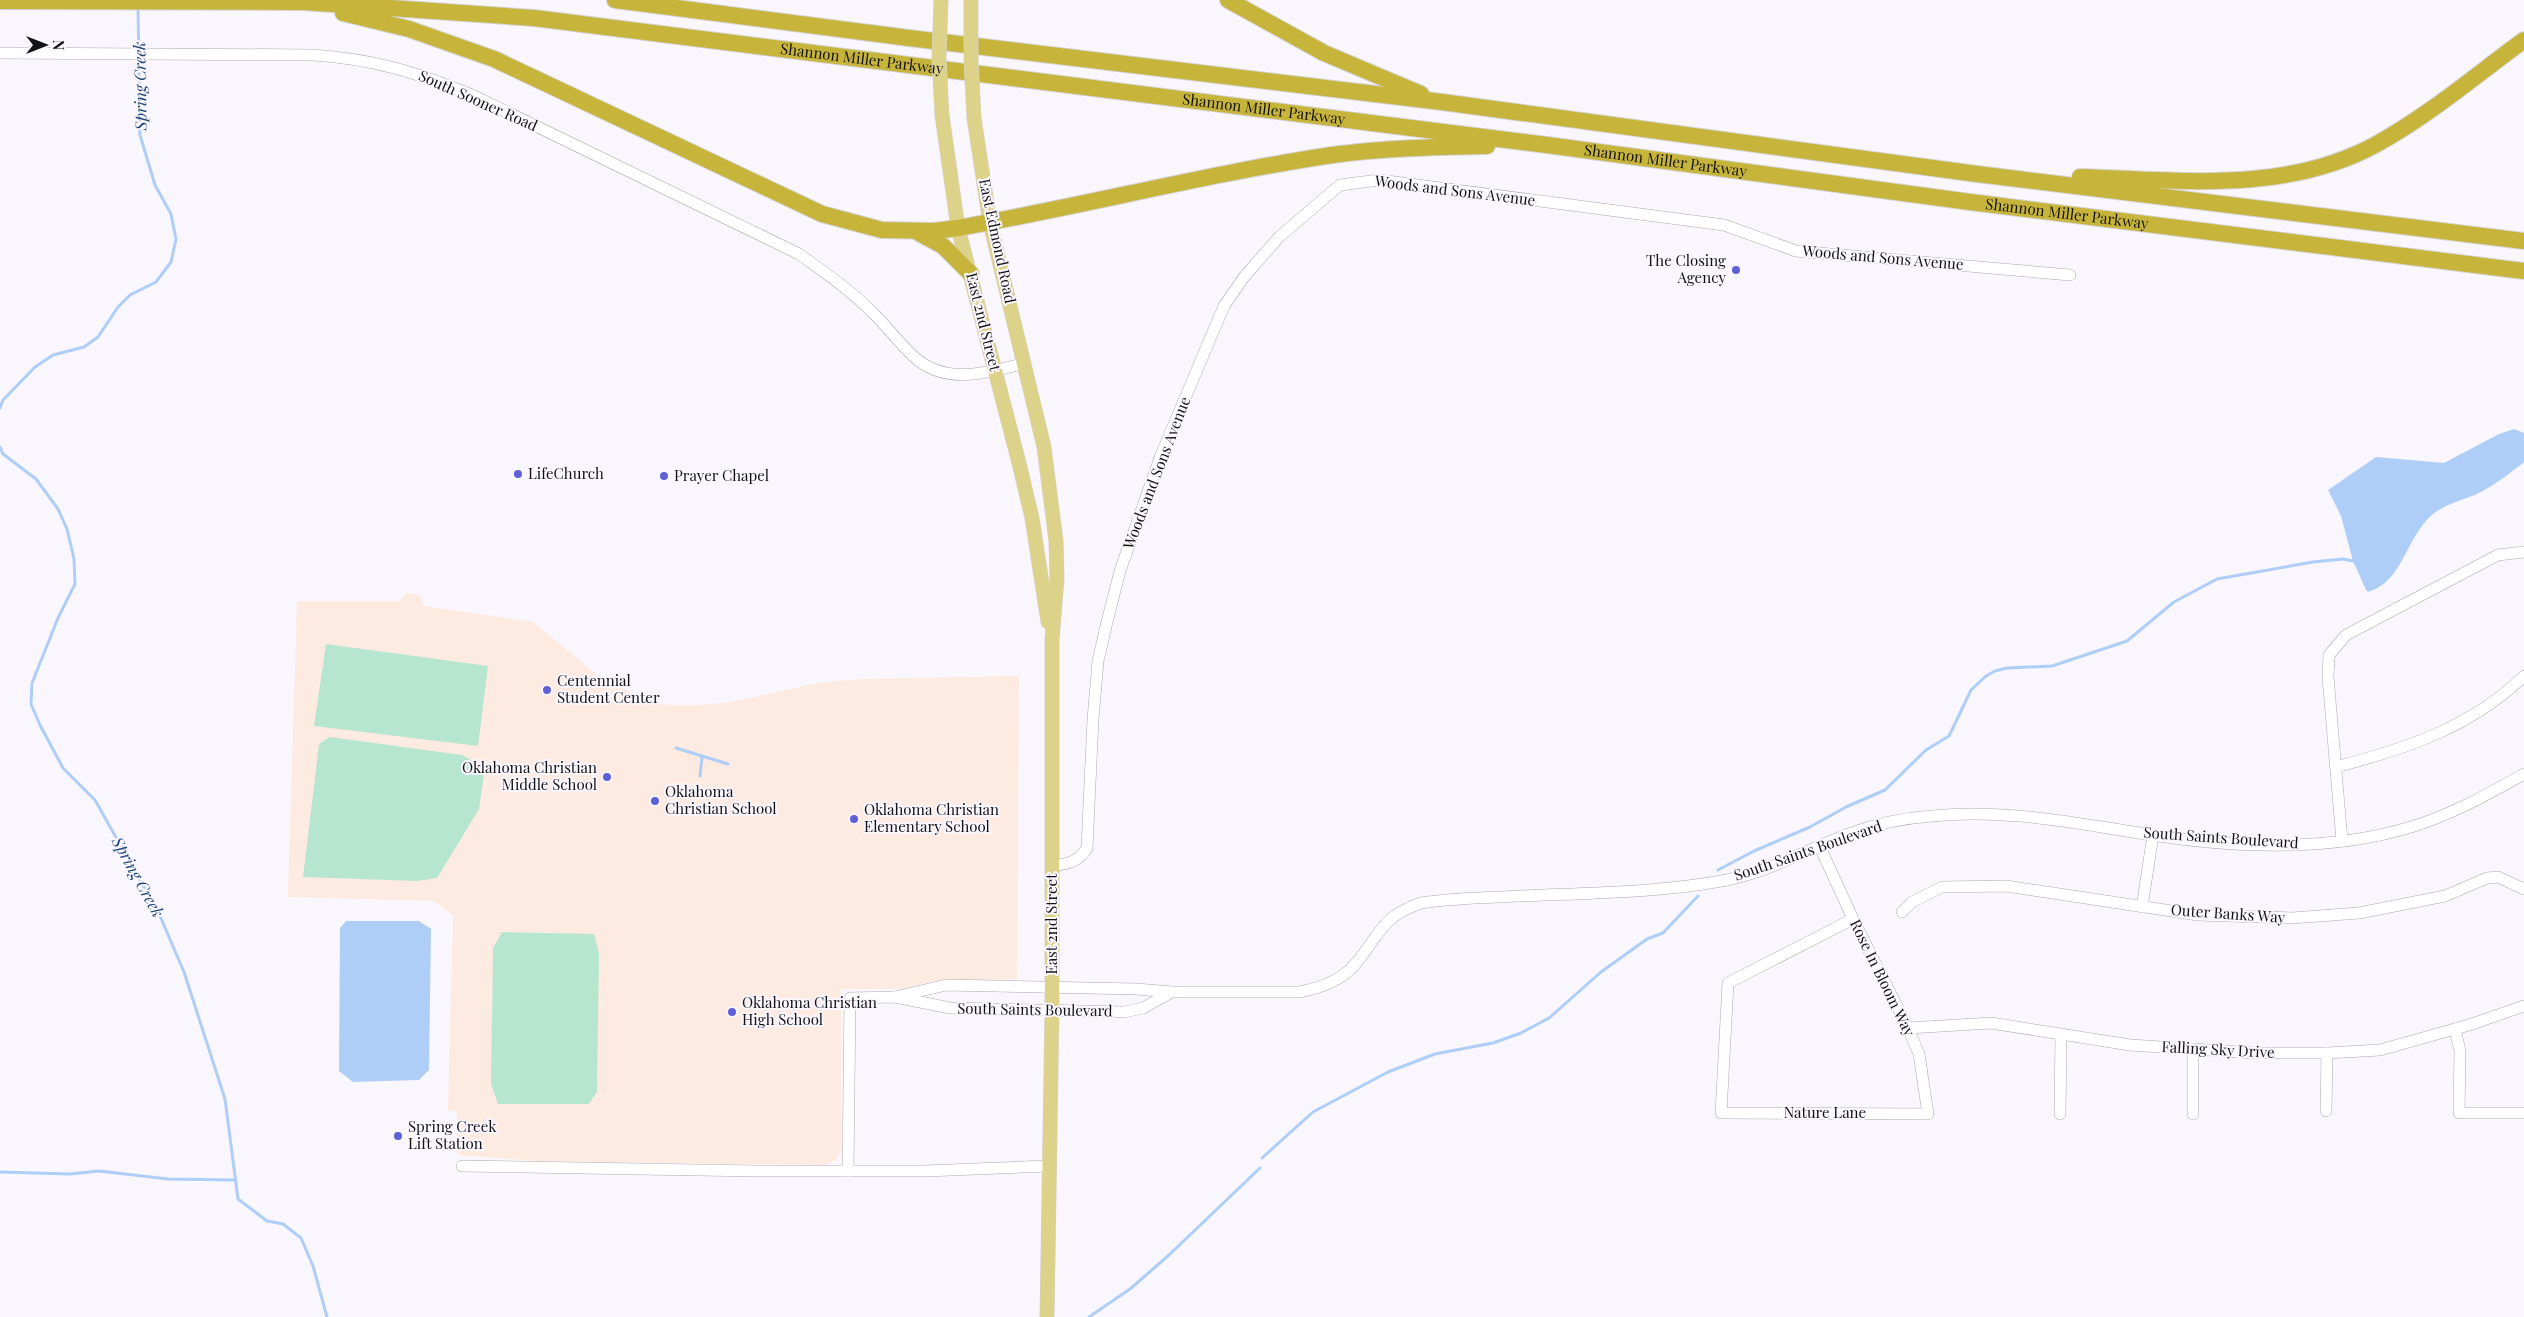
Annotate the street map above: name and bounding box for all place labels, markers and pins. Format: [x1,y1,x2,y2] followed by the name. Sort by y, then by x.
[1646,250,1726,287] place label: The Closing Agency
[1730,264,1742,276] marker: The Closing Agency
[528,463,604,483] place label: LifeChurch
[674,465,769,485] place label: Prayer Chapel
[512,468,524,480] marker: LifeChurch
[658,470,670,482] marker: Prayer Chapel
[557,670,660,707] place label: Centennial Student Center
[541,684,553,696] marker: Centennial Student Center
[462,757,597,794] place label: Oklahoma Christian Middle School
[601,771,613,783] marker: Oklahoma Christian Middle School
[665,781,777,818] place label: Oklahoma Christian School
[649,795,661,807] marker: Oklahoma Christian School
[864,799,999,836] place label: Oklahoma Christian Elementary School
[848,813,860,825] marker: Oklahoma Christian Elementary School
[742,992,877,1029] place label: Oklahoma Christian High School
[726,1006,738,1018] marker: Oklahoma Christian High School
[408,1116,497,1153] place label: Spring Creek Lift Station
[392,1130,404,1142] marker: Spring Creek Lift Station

